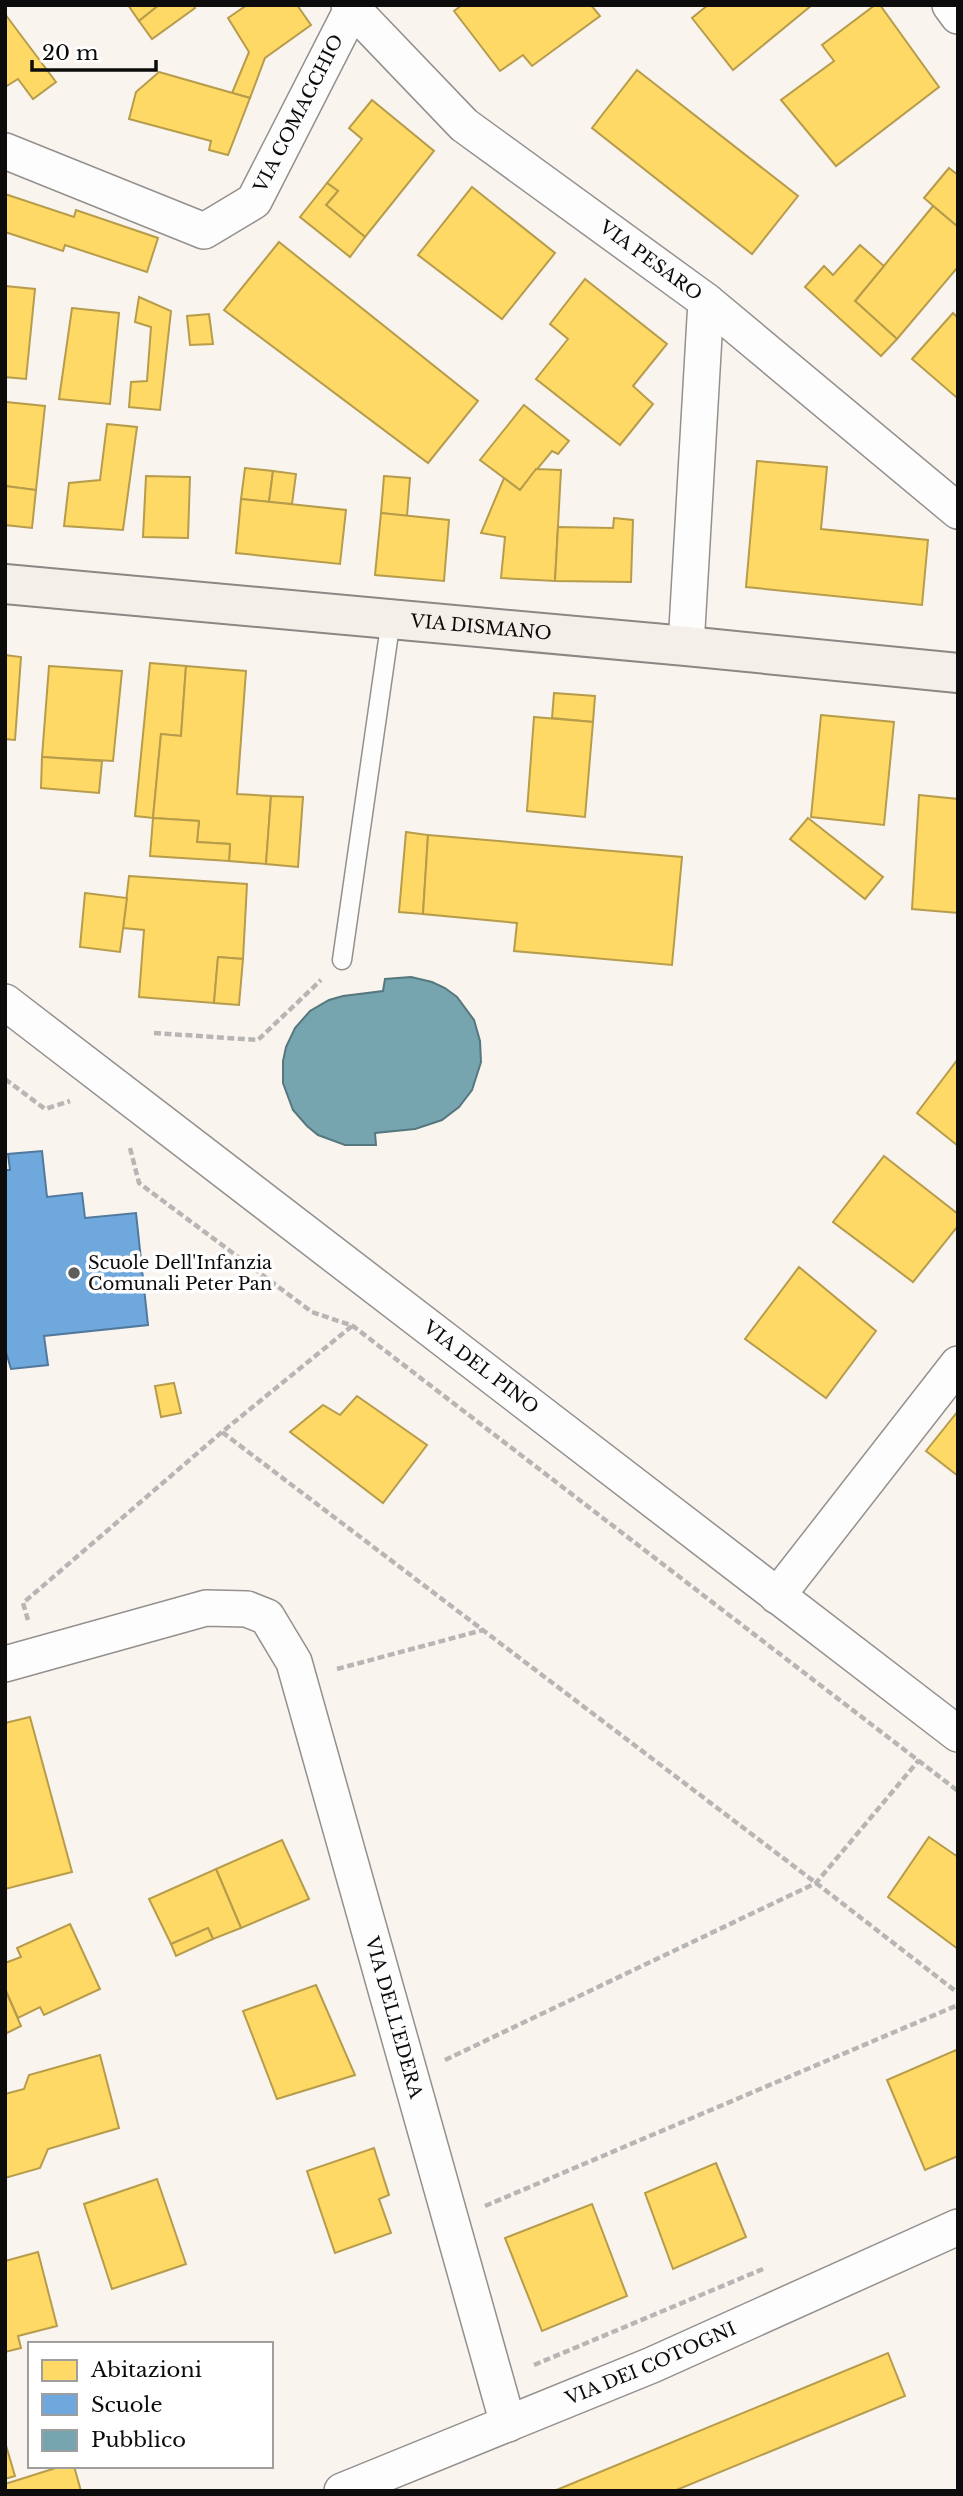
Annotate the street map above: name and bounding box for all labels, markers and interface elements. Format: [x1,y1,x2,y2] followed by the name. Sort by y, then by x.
[32,28,156,72] scale bar
[249,31,348,197] street label: VIA COMACCHIO
[42,40,99,66] text: 20 m
[594,216,706,305] street label: VIA PESARO
[409,610,552,645] street label: VIA DISMANO
[88,1252,272,1295] place label: Scuole Dell'Infanzia Comunali Peter Pan
[66,1265,82,1281] marker: Scuole Dell'Infanzia Comunali Peter Pan
[418,1316,543,1419] street label: VIA DEL PINO
[360,1933,427,2102] street label: VIA DELL'EDERA
[561,2318,740,2410] street label: VIA DEI COTOGNI
[28,2342,273,2468] legend
[90,2357,202,2383] text: Abitazioni
[91,2392,162,2418] text: Scuole
[91,2427,186,2453] text: Pubblico

